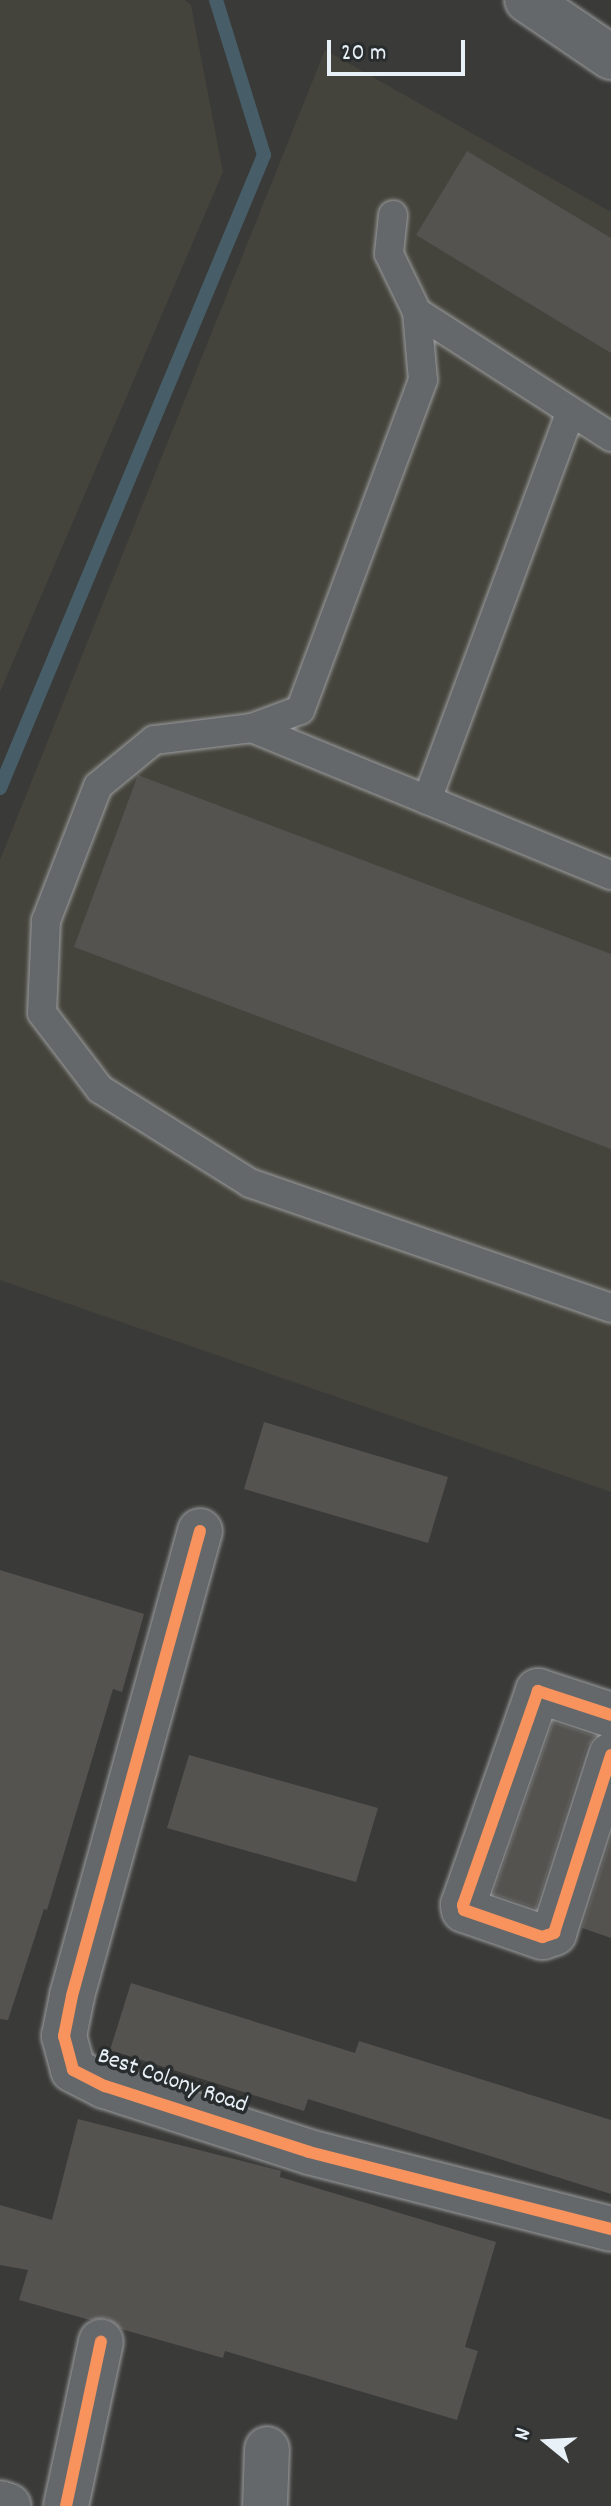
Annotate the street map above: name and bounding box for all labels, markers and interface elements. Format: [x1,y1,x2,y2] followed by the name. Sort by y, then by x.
[331,24,469,74] scale bar
[341,37,387,71] text: 20 m
[93,2043,251,2121] street label: Best Colony Road
[507,2402,587,2482] north arrow
[507,2424,540,2444] text: N

